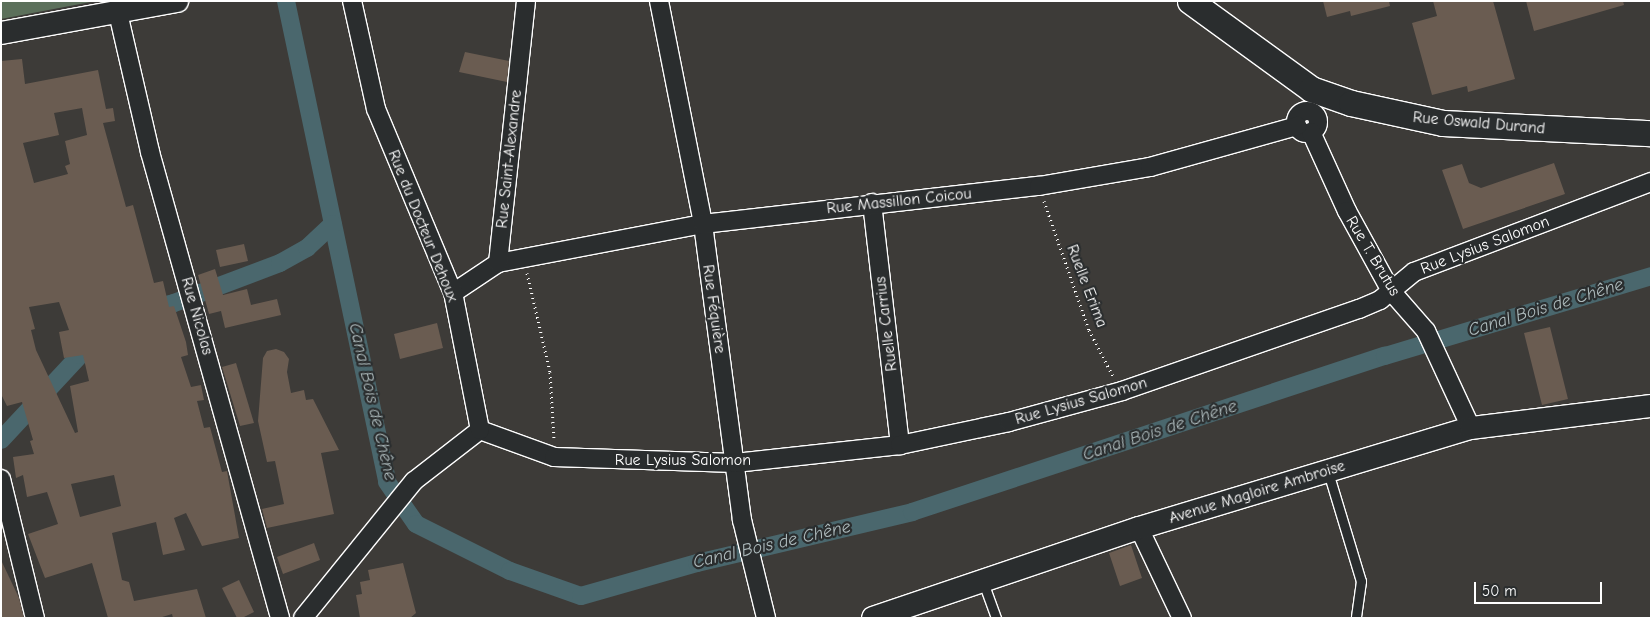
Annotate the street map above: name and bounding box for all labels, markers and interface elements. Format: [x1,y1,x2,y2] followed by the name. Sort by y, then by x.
[492,89,526,229] street label: Rue Saint-Alexandre
[1412,108,1546,138] street label: Rue Oswald Durand
[384,147,462,305] street label: Rue du Docteur Dehoux
[826,184,972,218] street label: Rue Massillon Coicou
[1418,212,1552,278] street label: Rue Lysius Salomon
[1342,213,1404,299] street label: Rue T. Brutus
[1062,242,1112,330] street label: Ruelle Erima
[698,263,730,355] street label: Rue Féquière
[1466,274,1626,342] water label: Canal Bois de Chêne
[177,275,217,357] street label: Rue Nicolas
[871,276,901,372] street label: Ruelle Carrius
[343,321,401,483] water label: Canal Bois de Chêne
[1013,373,1149,429] street label: Rue Lysius Salomon
[1080,396,1240,466] water label: Canal Bois de Chêne
[615,450,751,470] street label: Rue Lysius Salomon
[1167,456,1347,528] street label: Avenue Magloire Ambroise
[691,516,853,574] water label: Canal Bois de Chêne
[1477,572,1604,604] scale bar
[1482,582,1517,600] text: 50 m

